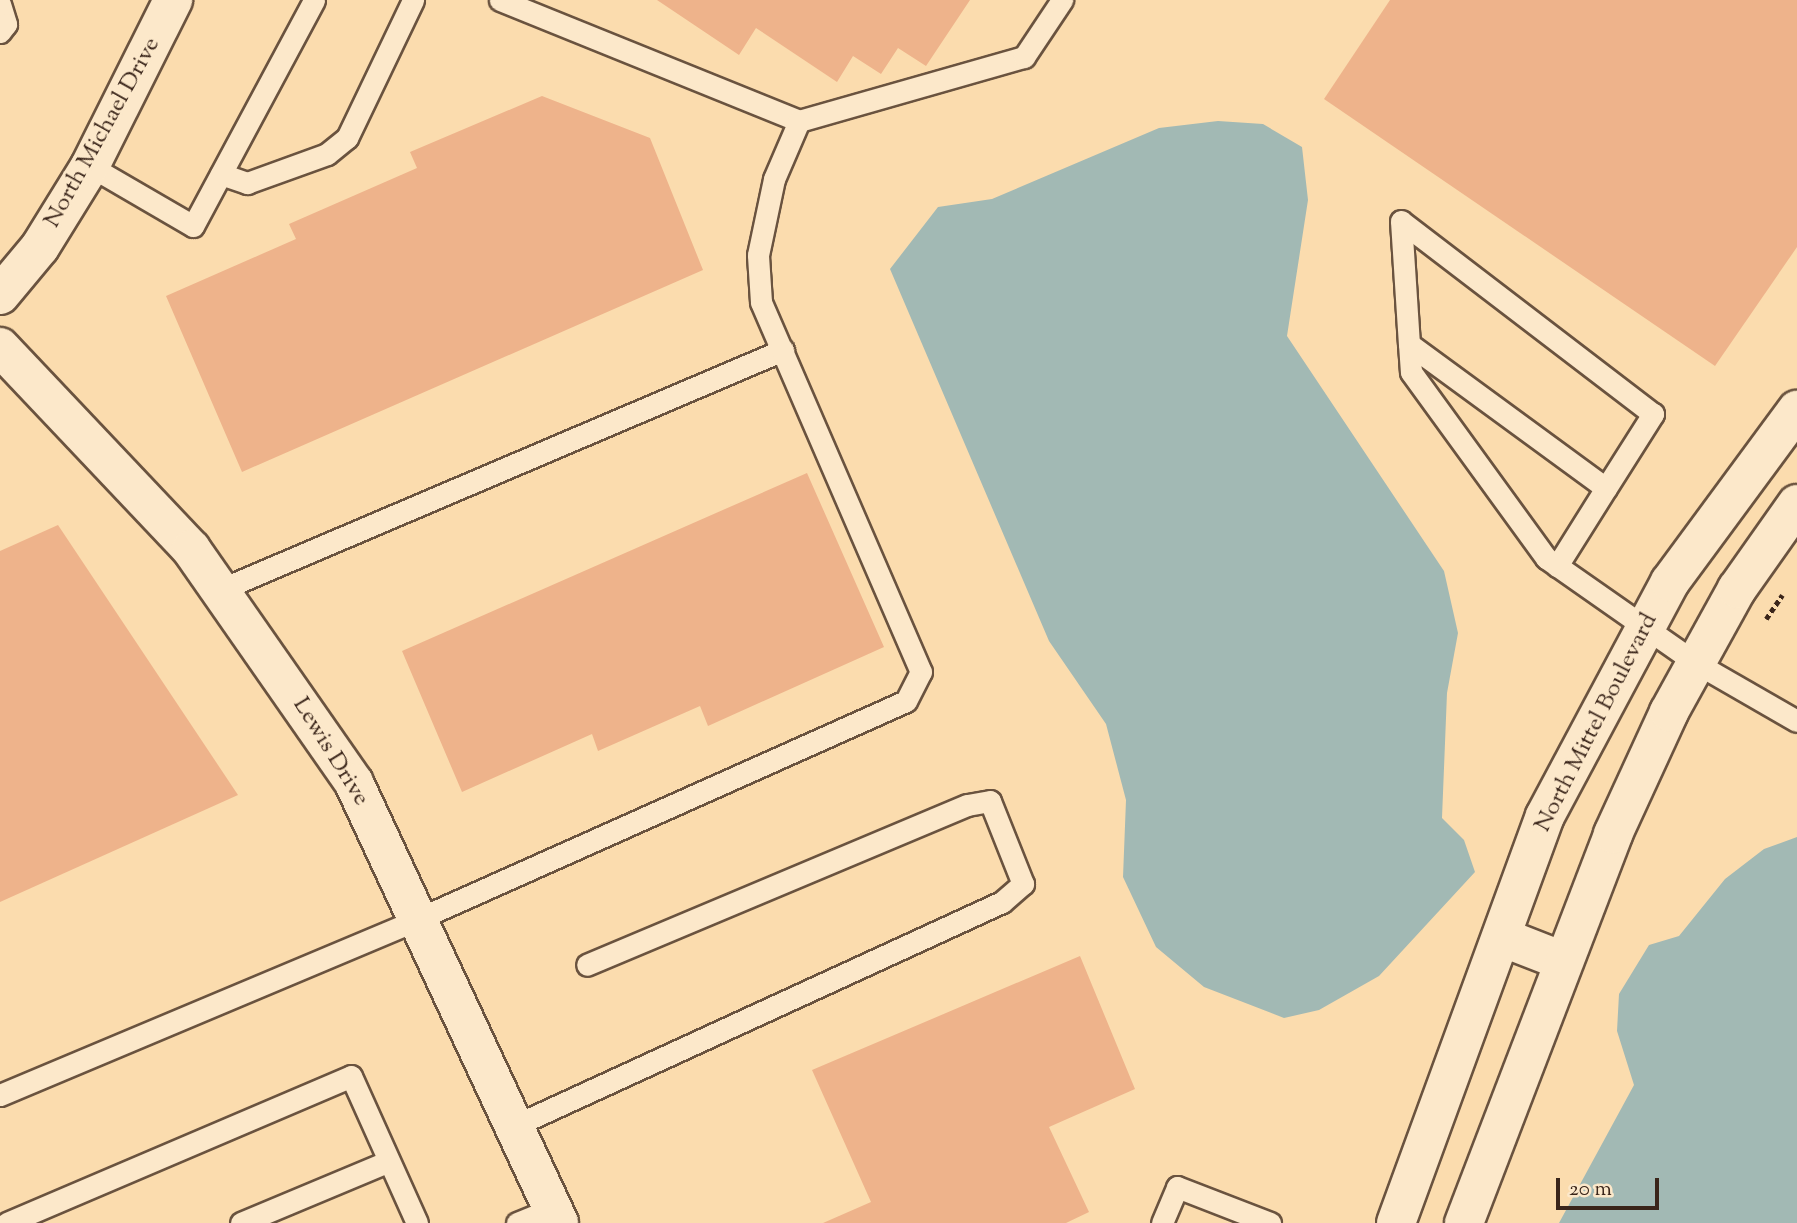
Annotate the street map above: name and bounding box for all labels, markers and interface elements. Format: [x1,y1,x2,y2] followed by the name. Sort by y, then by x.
[39,33,167,233] street label: North Michael Drive
[1529,609,1665,837] street label: North Mittel Boulevard
[285,692,375,812] street label: Lewis Drive
[1559,1164,1662,1208] scale bar
[1569,1175,1612,1205] text: 20 m

